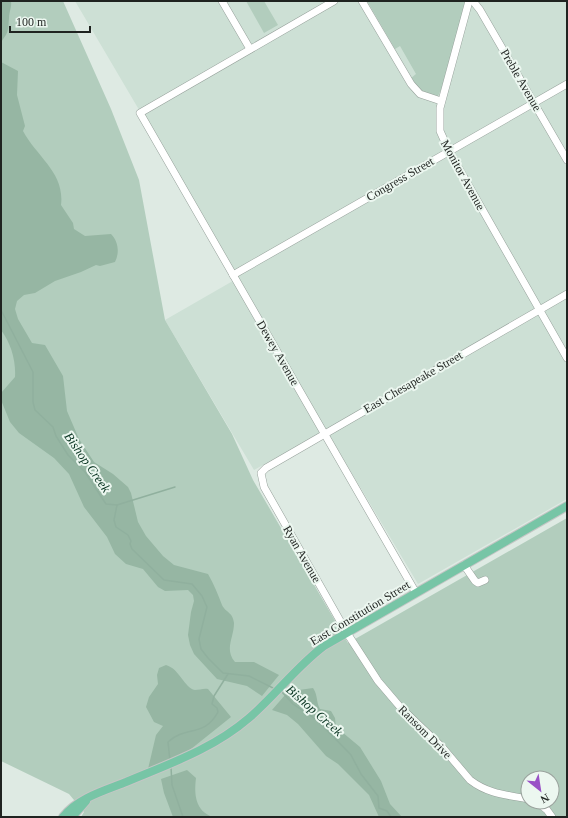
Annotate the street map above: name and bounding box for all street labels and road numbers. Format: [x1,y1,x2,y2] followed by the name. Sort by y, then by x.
[498,46,544,114] street label: Preble Avenue
[438,137,488,213] street label: Monitor Avenue
[364,154,437,204] street label: Congress Street
[254,318,302,388] street label: Dewey Avenue
[361,348,466,416] street label: East Chesapeake Street
[280,523,324,585] street label: Ryan Avenue
[308,577,413,648] street label: East Constitution Street
[395,702,455,762] street label: Ransom Drive

